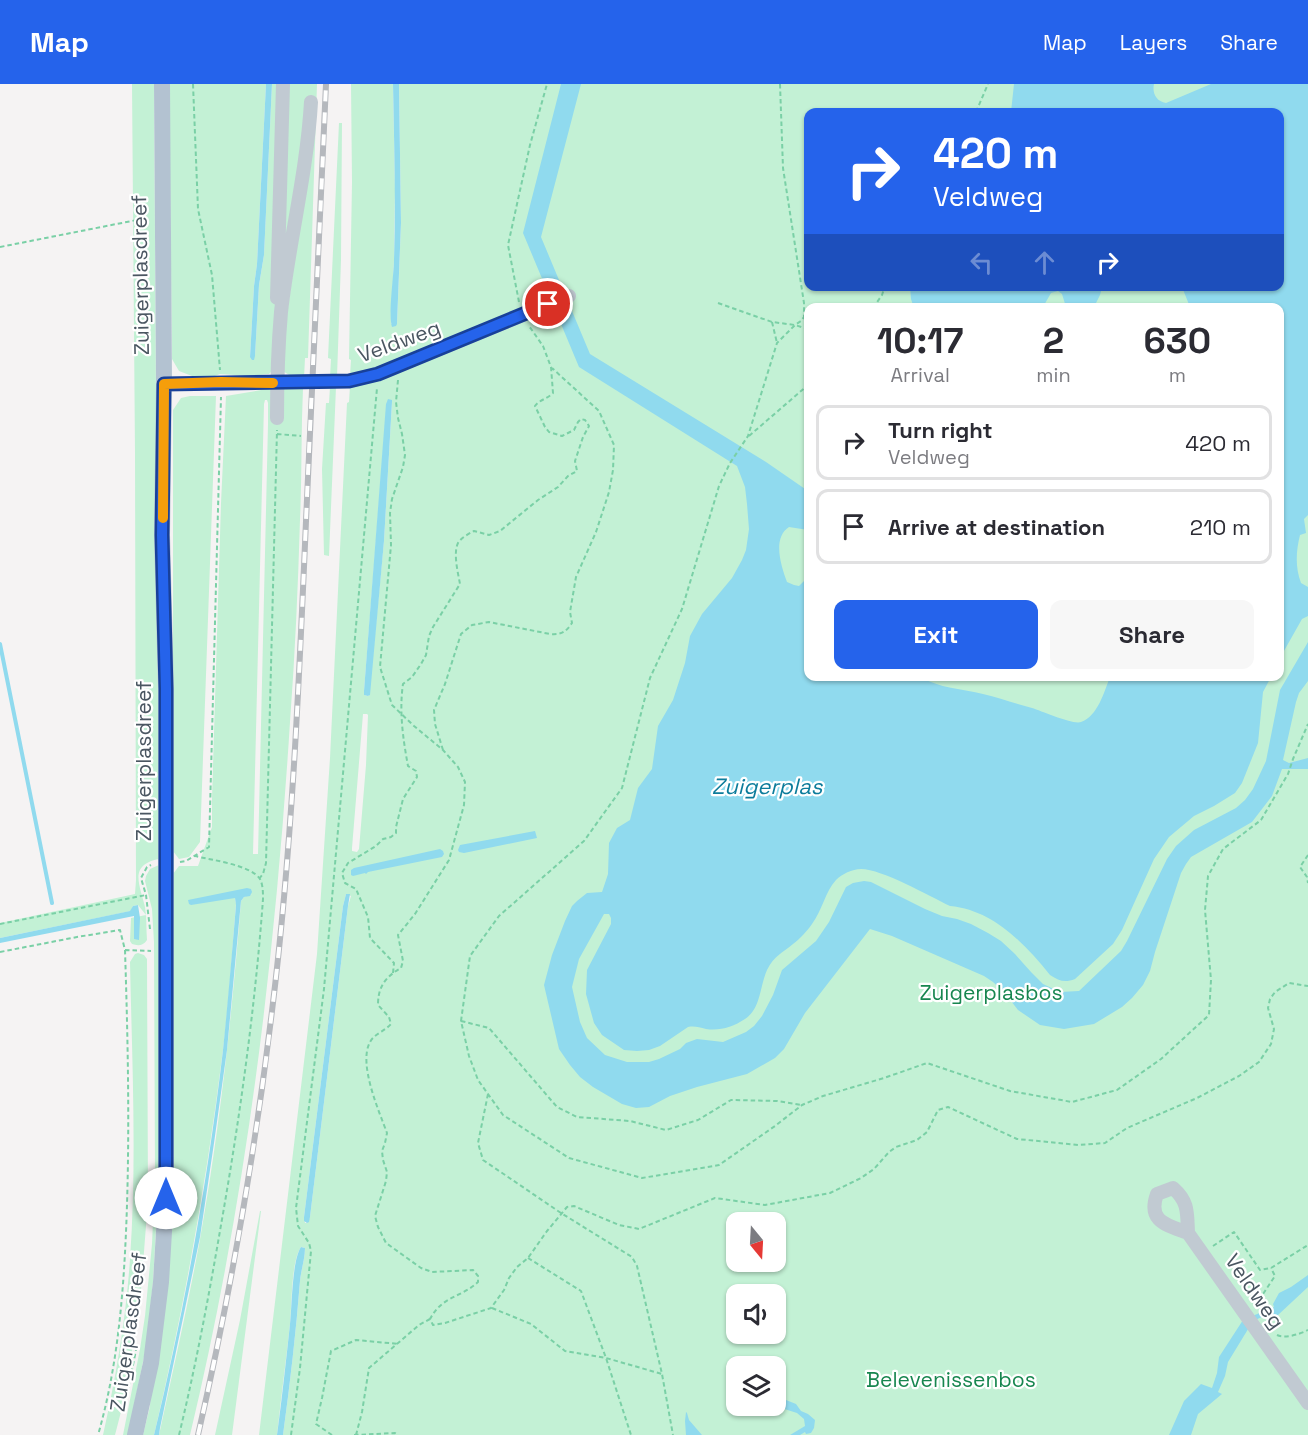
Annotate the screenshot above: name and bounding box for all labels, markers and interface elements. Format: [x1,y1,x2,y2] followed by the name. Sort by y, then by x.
[30,24,89,60] text: Map
[1043,29,1087,56] text: Map
[1120,29,1187,56] text: Layers
[1220,29,1278,56] text: Share
[933,127,1058,180] text: 420 m
[834,132,912,210] icon: right
[933,179,1043,214] text: Veldweg
[125,195,155,355] street label: Zuigerplasdreef
[965,246,998,279] icon: left
[1028,246,1061,279] icon: ahead
[1091,246,1124,279] icon: right
[522,278,573,329] pin
[531,287,564,320] icon: arrive
[354,314,444,368] street label: Veldweg
[877,318,963,364] text: 10:17
[1043,318,1064,364] text: 2
[1144,318,1211,364] text: 630
[890,362,950,388] text: Arrival
[1036,362,1071,388] text: min
[1169,362,1186,388] text: m
[888,416,993,444] text: Turn right
[837,426,870,459] icon: right
[1185,429,1251,457] text: 420 m
[888,444,970,470] text: Veldweg
[837,510,870,543] icon: arrive
[888,513,1105,541] text: Arrive at destination
[1190,513,1251,541] text: 210 m
[834,600,1038,669] button: Exit
[1050,600,1254,669] button: Share
[130,681,157,841] street label: Zuigerplasdreef
[712,772,824,800] water label: Zuigerplas
[919,979,1063,1006] park label: Zuigerplasbos
[134,1166,198,1230] position arrow
[726,1212,786,1272] north arrow
[726,1212,786,1416] map controls
[1219,1248,1291,1334] street label: Veldweg
[103,1251,153,1413] street label: Zuigerplasdreef
[726,1284,786,1344] button: sound
[726,1356,786,1416] button: layers
[866,1366,1036,1393] park label: Belevenissenbos

